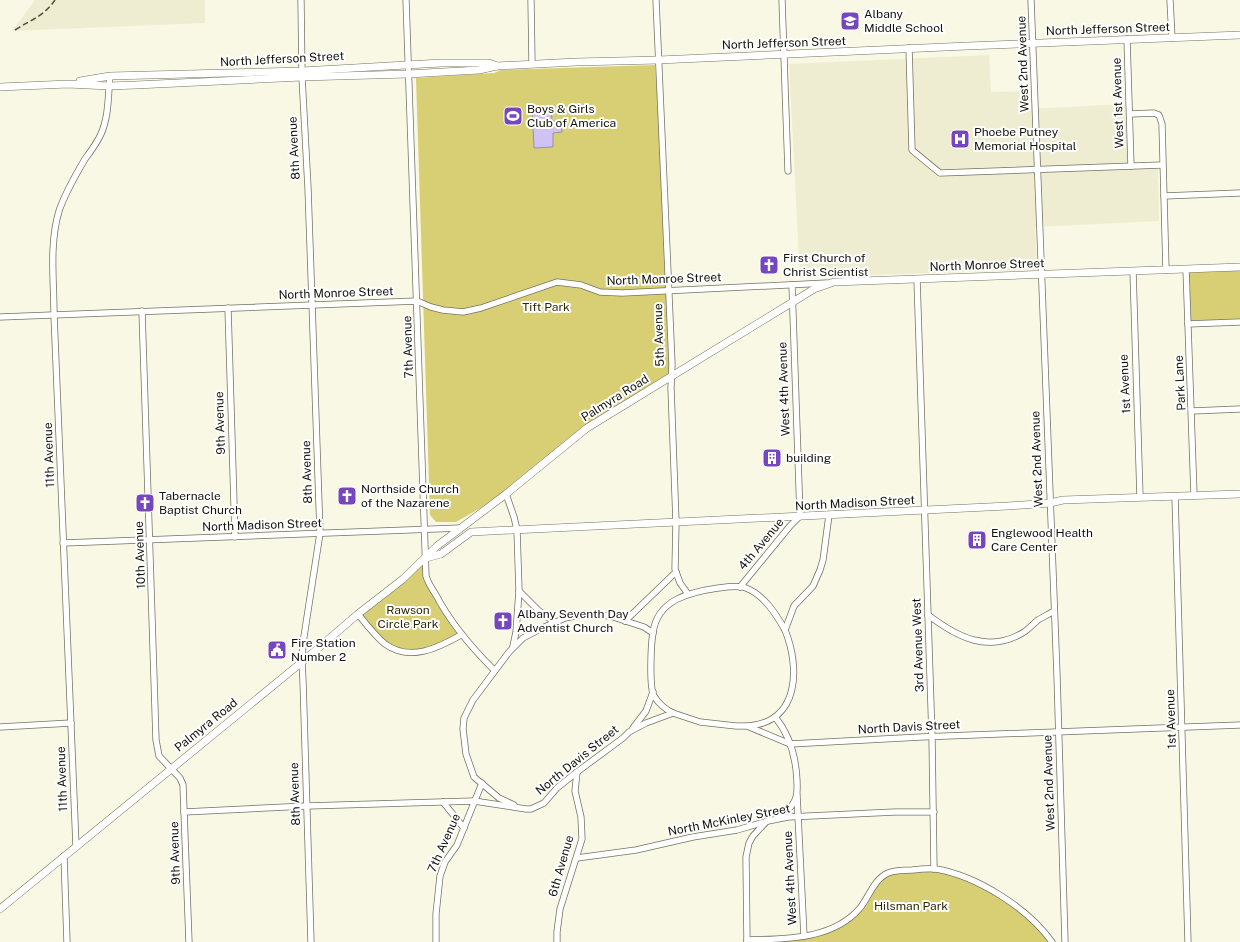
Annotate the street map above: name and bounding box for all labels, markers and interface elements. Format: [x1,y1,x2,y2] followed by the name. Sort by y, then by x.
[864,7,944,35] place label: Albany Middle School
[839,10,861,32] school or university icon: Albany Middle School
[1014,15,1032,112] street label: West 2nd Avenue
[1046,20,1171,38] street label: North Jefferson Street
[722,34,847,52] street label: North Jefferson Street
[220,49,345,69] street label: North Jefferson Street
[1109,57,1127,149] street label: West 1st Avenue
[527,102,616,130] place label: Boys & Girls Club of America
[502,105,524,127] sports icon: Boys & Girls Club of America
[285,116,303,180] street label: 8th Avenue
[974,125,1077,153] place label: Phoebe Putney Memorial Hospital
[949,128,971,150] hospital icon: Phoebe Putney Memorial Hospital
[783,251,869,279] place label: First Church of Christ Scientist
[758,254,780,276] church icon: First Church of Christ Scientist
[929,256,1045,274] street label: North Monroe Street
[606,270,722,288] street label: North Monroe Street
[278,284,394,302] street label: North Monroe Street
[522,300,570,314] park label: Tift Park
[651,303,667,367] street label: 5th Avenue
[400,315,416,379] street label: 7th Avenue
[775,341,793,436] street label: West 4th Avenue
[1116,354,1134,414] street label: 1st Avenue
[1172,355,1188,411] street label: Park Lane
[579,372,651,424] street label: Palmyra Road
[212,391,228,455] street label: 9th Avenue
[1028,410,1046,507] street label: West 2nd Avenue
[41,422,57,488] street label: 11th Avenue
[299,440,315,504] street label: 8th Avenue
[761,447,783,469] building icon: building
[786,451,831,465] place label: building
[361,482,459,510] place label: Northside Church of the Nazarene
[336,485,358,507] church icon: Northside Church of the Nazarene
[159,489,242,517] place label: Tabernacle Baptist Church
[134,492,156,514] church icon: Tabernacle Baptist Church
[795,493,916,513] street label: North Madison Street
[735,515,787,573] street label: 4th Avenue
[202,516,323,534] street label: North Madison Street
[132,521,148,589] street label: 10th Avenue
[991,526,1093,554] place label: Englewood Health Care Center
[966,529,988,551] building icon: Englewood Health Care Center
[909,597,927,692] street label: 3rd Avenue West
[378,603,439,631] park label: Rawson Circle Park
[517,607,629,635] place label: Albany Seventh Day Adventist Church
[492,610,514,632] church icon: Albany Seventh Day Adventist Church
[291,636,356,664] place label: Fire Station Number 2
[266,639,288,661] public building icon: Fire Station Number 2
[1163,689,1179,749] street label: 1st Avenue
[172,695,240,755] street label: Palmyra Road
[857,717,961,737] street label: North Davis Street
[533,722,622,798] street label: North Davis Street
[1040,734,1058,831] street label: West 2nd Avenue
[54,746,70,812] street label: 11th Avenue
[287,762,303,826] street label: 8th Avenue
[667,801,792,839] street label: North McKinley Street
[425,811,463,875] street label: 7th Avenue
[167,821,183,885] street label: 9th Avenue
[781,830,799,926] street label: West 4th Avenue
[546,834,576,898] street label: 6th Avenue
[874,899,948,913] park label: Hilsman Park

